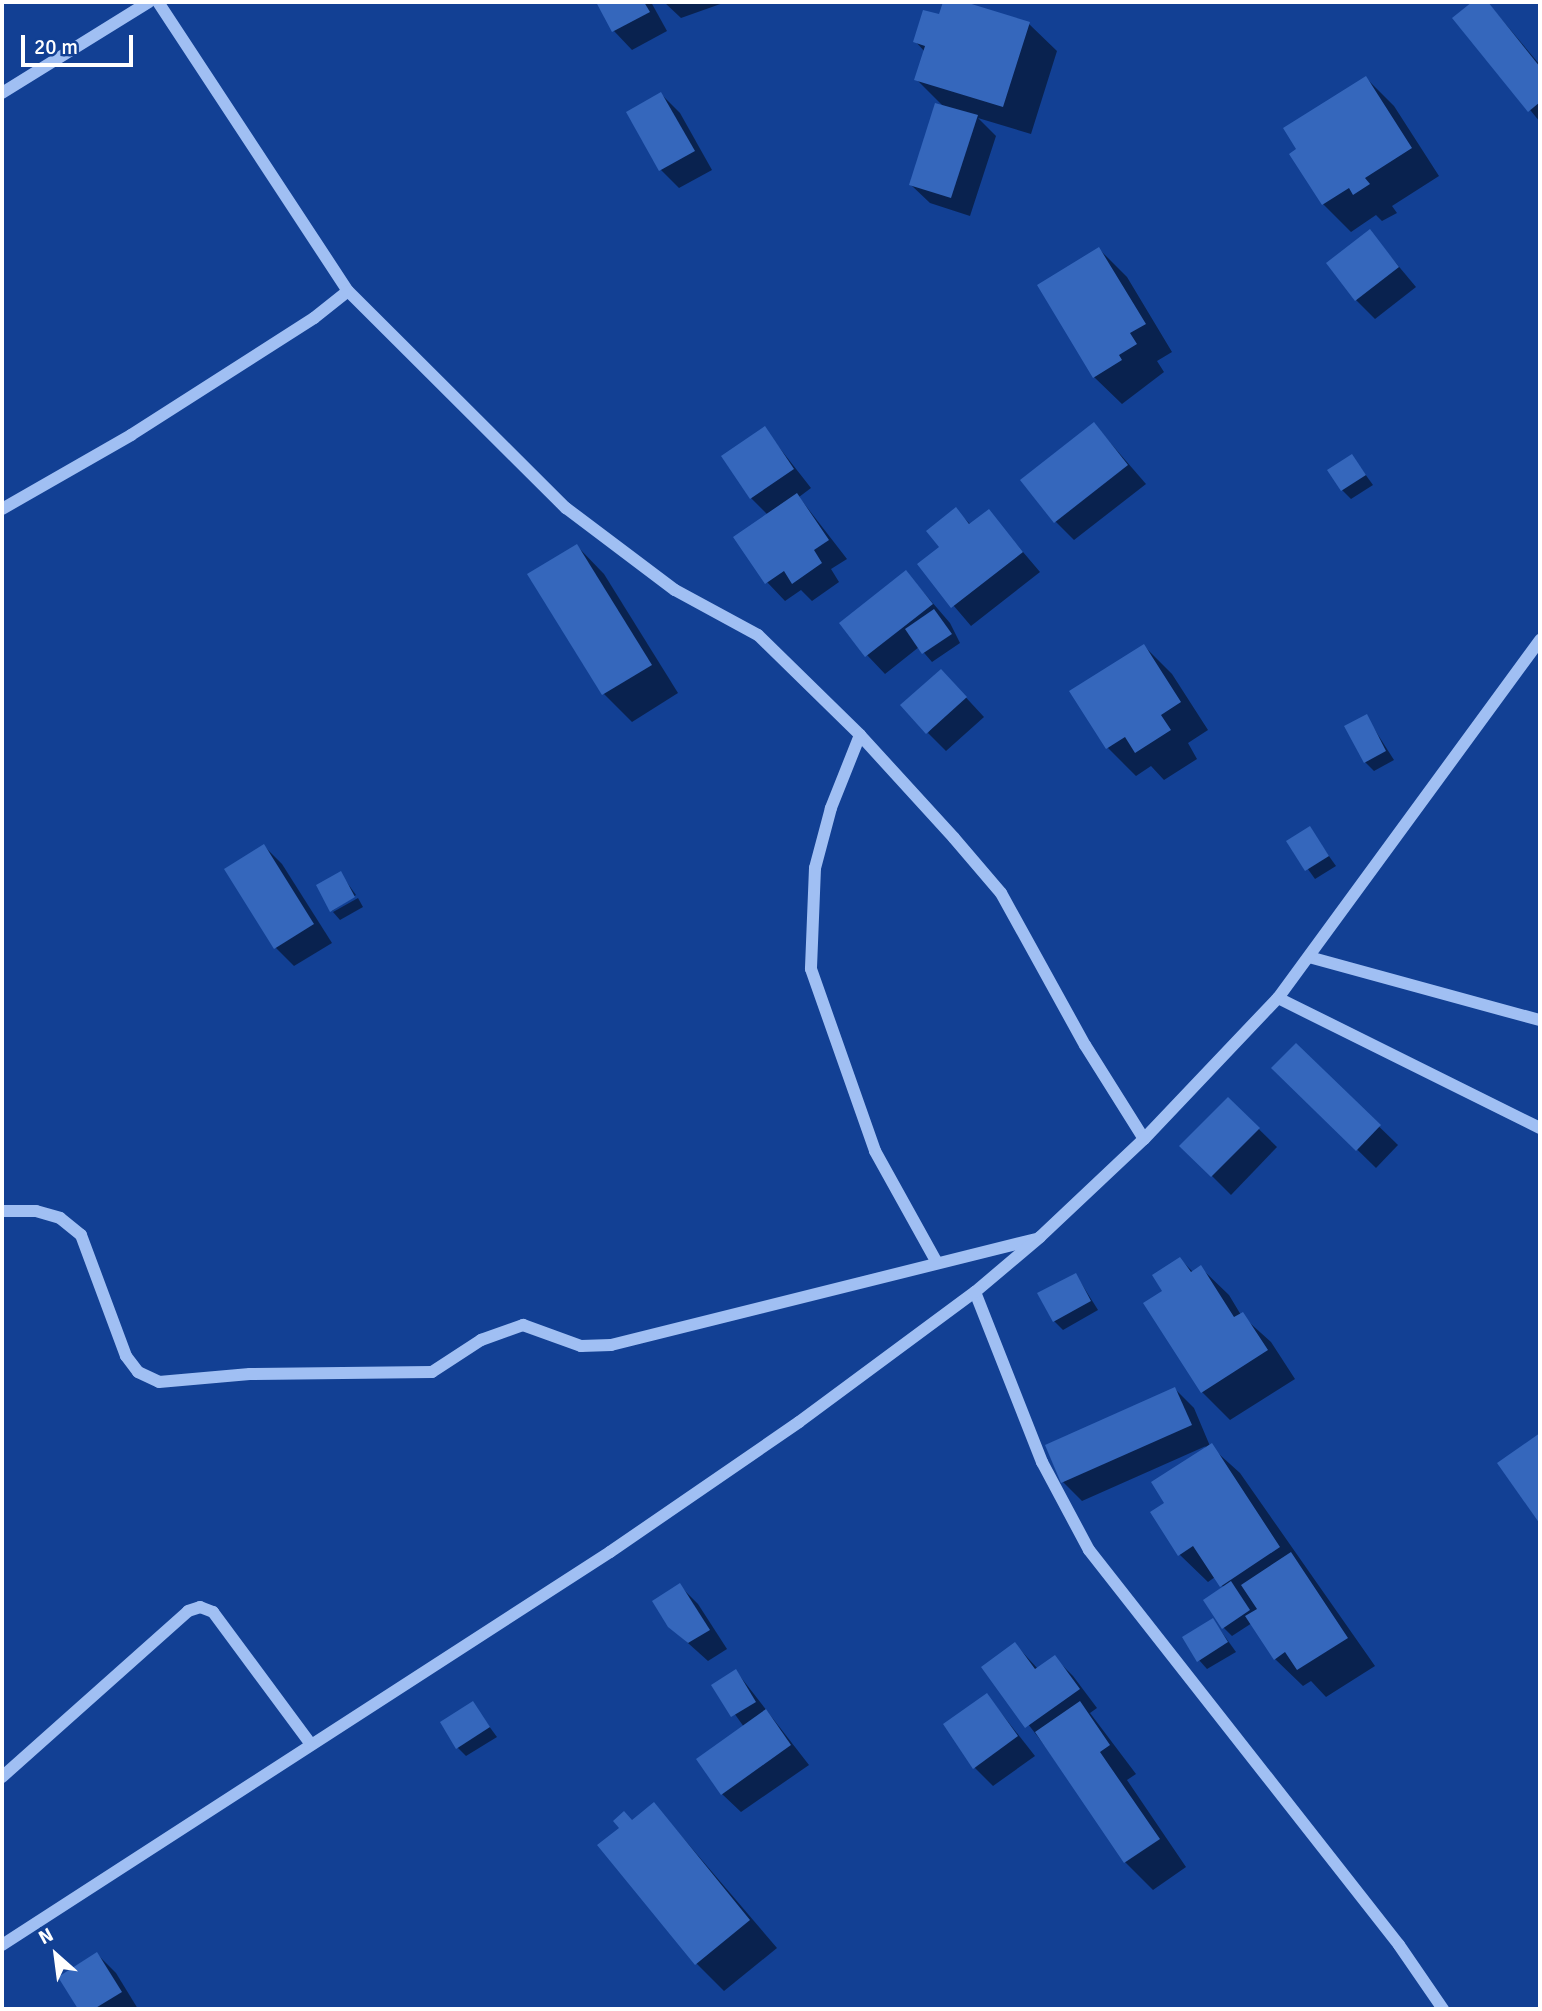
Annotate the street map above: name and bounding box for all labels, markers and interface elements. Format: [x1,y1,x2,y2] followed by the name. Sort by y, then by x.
[24,21,136,65] scale bar
[34,34,78,60] text: 20 m
[21,1920,91,1990] north arrow
[35,1923,58,1950] text: N

